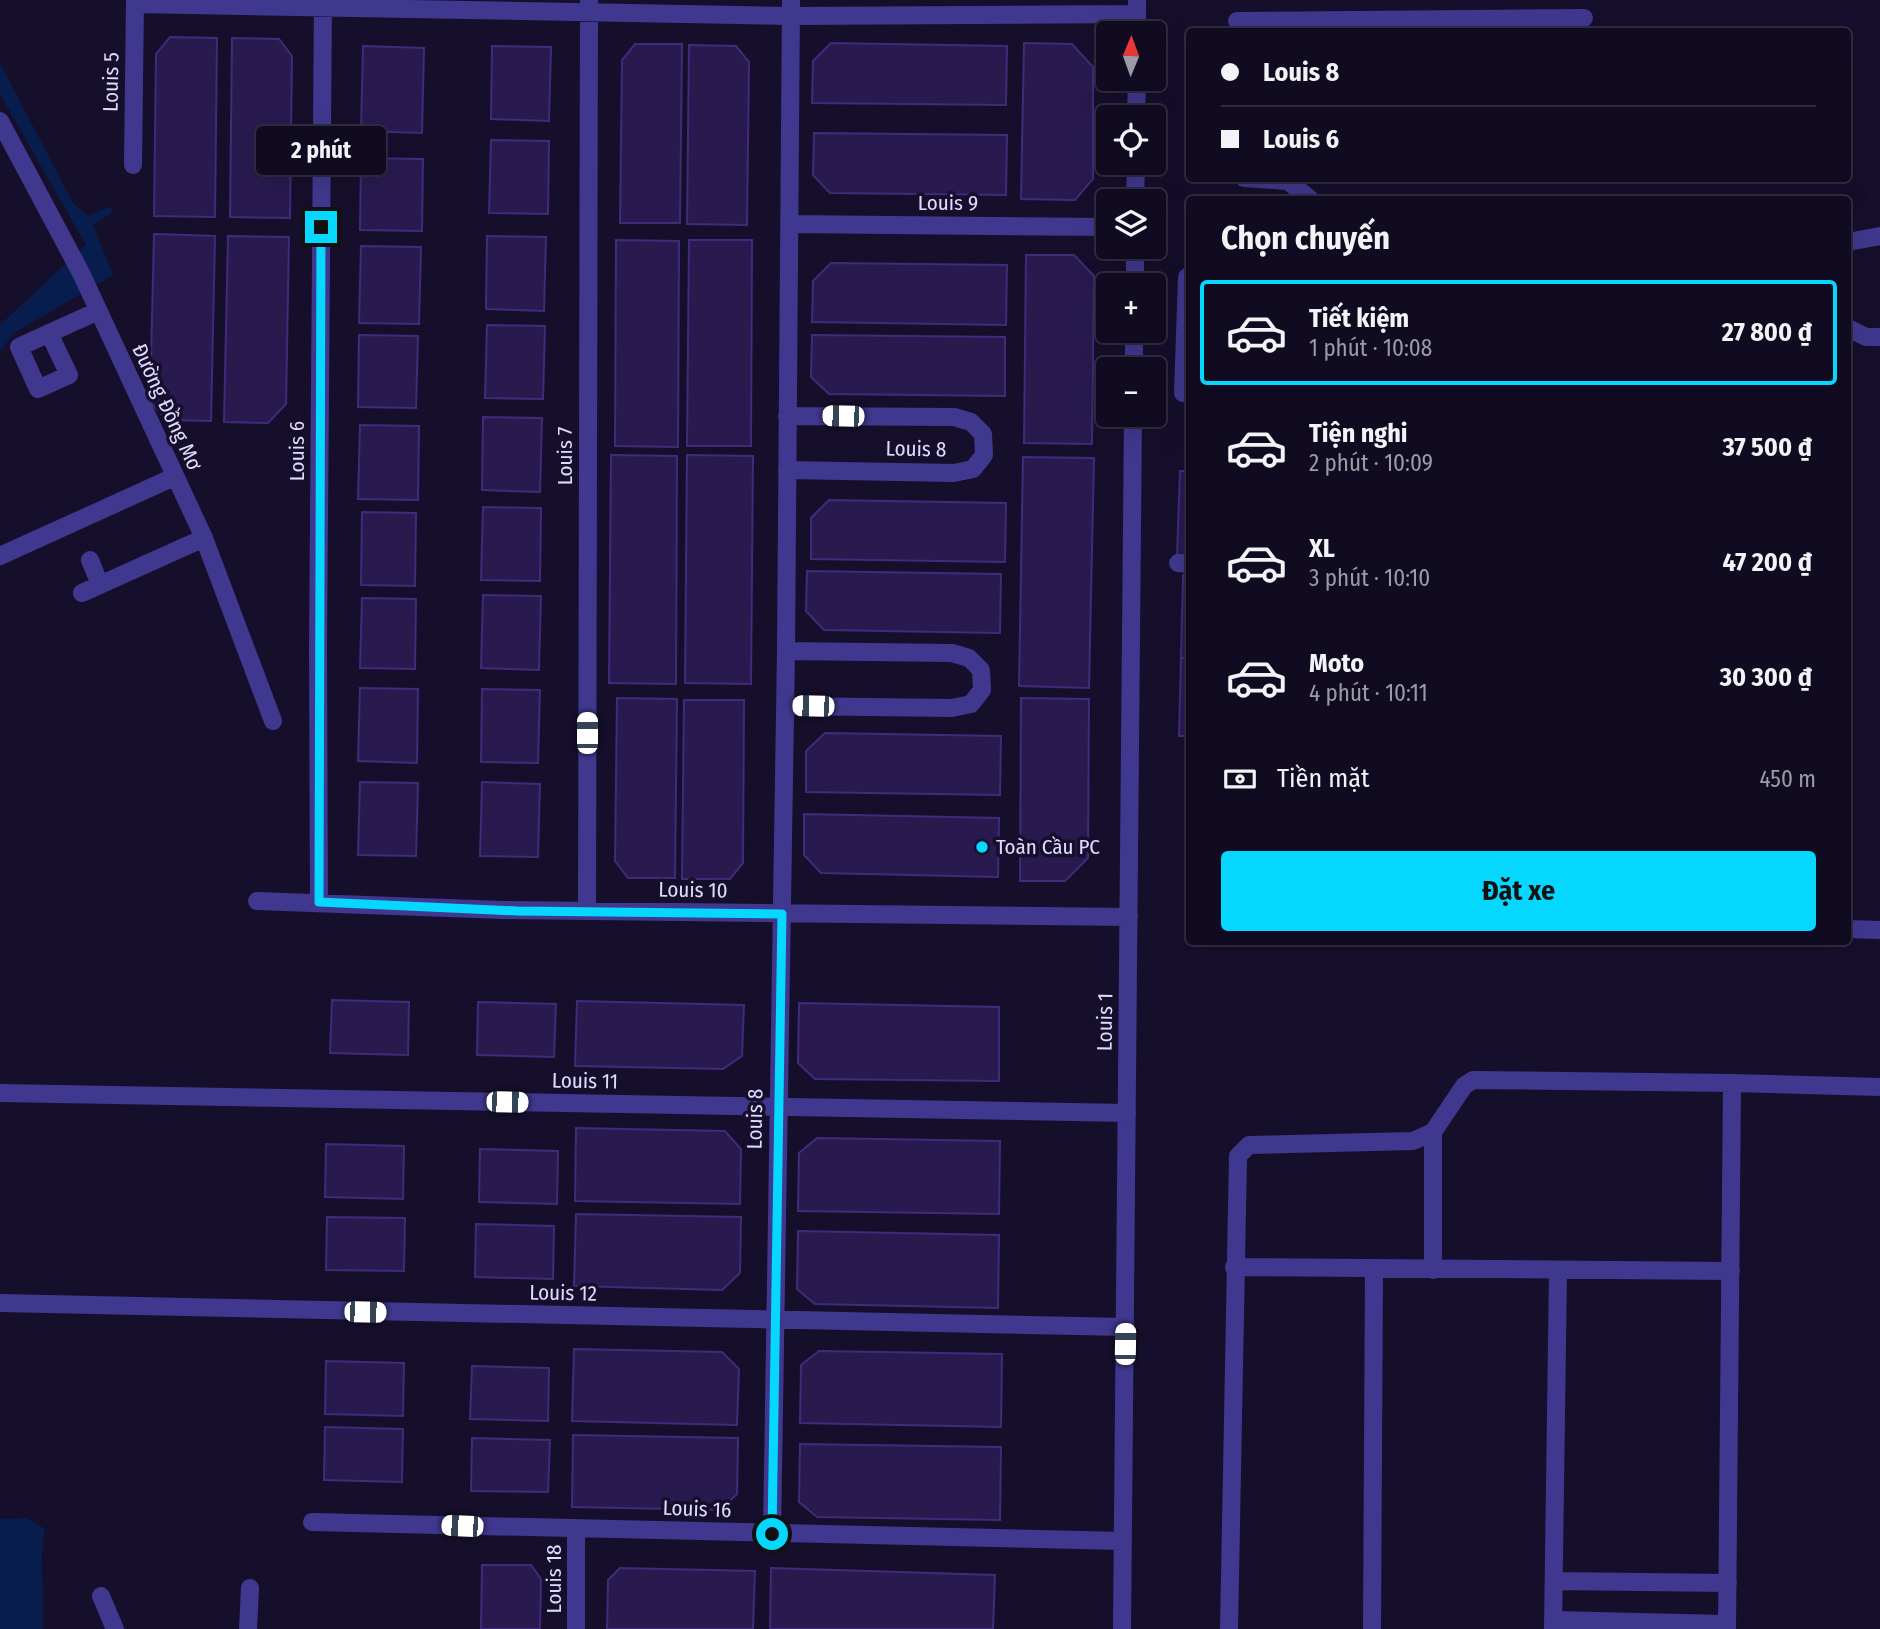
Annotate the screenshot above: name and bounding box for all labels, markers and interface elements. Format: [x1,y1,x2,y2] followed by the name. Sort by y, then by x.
[1096,21,1166,91] north arrow
[1096,21,1166,427] map controls
[97,52,125,112] street label: Louis 5
[1263,57,1339,88] text: Louis 8
[1096,105,1166,175] button: locate
[1263,124,1339,155] text: Louis 6
[256,126,386,174] callout: 2 phút
[291,136,351,164] text: 2 phút
[1096,189,1166,259] button: layers
[918,190,978,216] street label: Louis 9
[305,211,337,243] route end
[1221,219,1390,257] text: Chọn chuyến
[1096,273,1166,343] button: +
[1225,301,1288,364] icon: car
[1309,303,1409,334] text: Tiết kiệm
[1722,317,1812,348] text: 27 800 ₫
[1309,334,1432,362] text: 1 phút · 10:08
[126,340,208,475] street label: Đường Đồng Mơ
[1096,357,1166,427] button: −
[822,405,865,427] car
[1225,416,1288,479] icon: car
[1309,418,1408,449] text: Tiện nghi
[284,421,310,481] street label: Louis 6
[552,427,578,485] street label: Louis 7
[1722,432,1812,463] text: 37 500 ₫
[885,435,947,463] street label: Louis 8
[1309,449,1433,477] text: 2 phút · 10:09
[1225,531,1288,594] icon: car
[1309,533,1335,564] text: XL
[1723,547,1812,578] text: 47 200 ₫
[1309,564,1430,592] text: 3 phút · 10:10
[1225,646,1288,709] icon: car
[1309,648,1364,679] text: Moto
[1720,662,1812,693] text: 30 300 ₫
[1309,679,1428,707] text: 4 phút · 10:11
[792,695,835,717] car
[577,712,598,754] car
[1221,760,1259,798] icon: cash
[1277,763,1369,794] text: Tiền mặt
[1759,765,1816,793] text: 450 m
[996,834,1100,860] place label: Toàn Cầu PC
[974,839,990,855] marker: Toàn Cầu PC
[1221,851,1816,931] button: Đặt xe
[658,876,728,904] street label: Louis 10
[1091,993,1119,1051] street label: Louis 1
[552,1067,618,1095] street label: Louis 11
[741,1088,769,1150] street label: Louis 8
[486,1091,529,1113] car
[529,1279,597,1307] street label: Louis 12
[344,1301,387,1323] car
[1115,1323,1136,1365] car
[662,1495,732,1523] street label: Louis 16
[441,1515,484,1537] car
[756,1518,788,1550] route start
[541,1545,567,1613] street label: Louis 18

